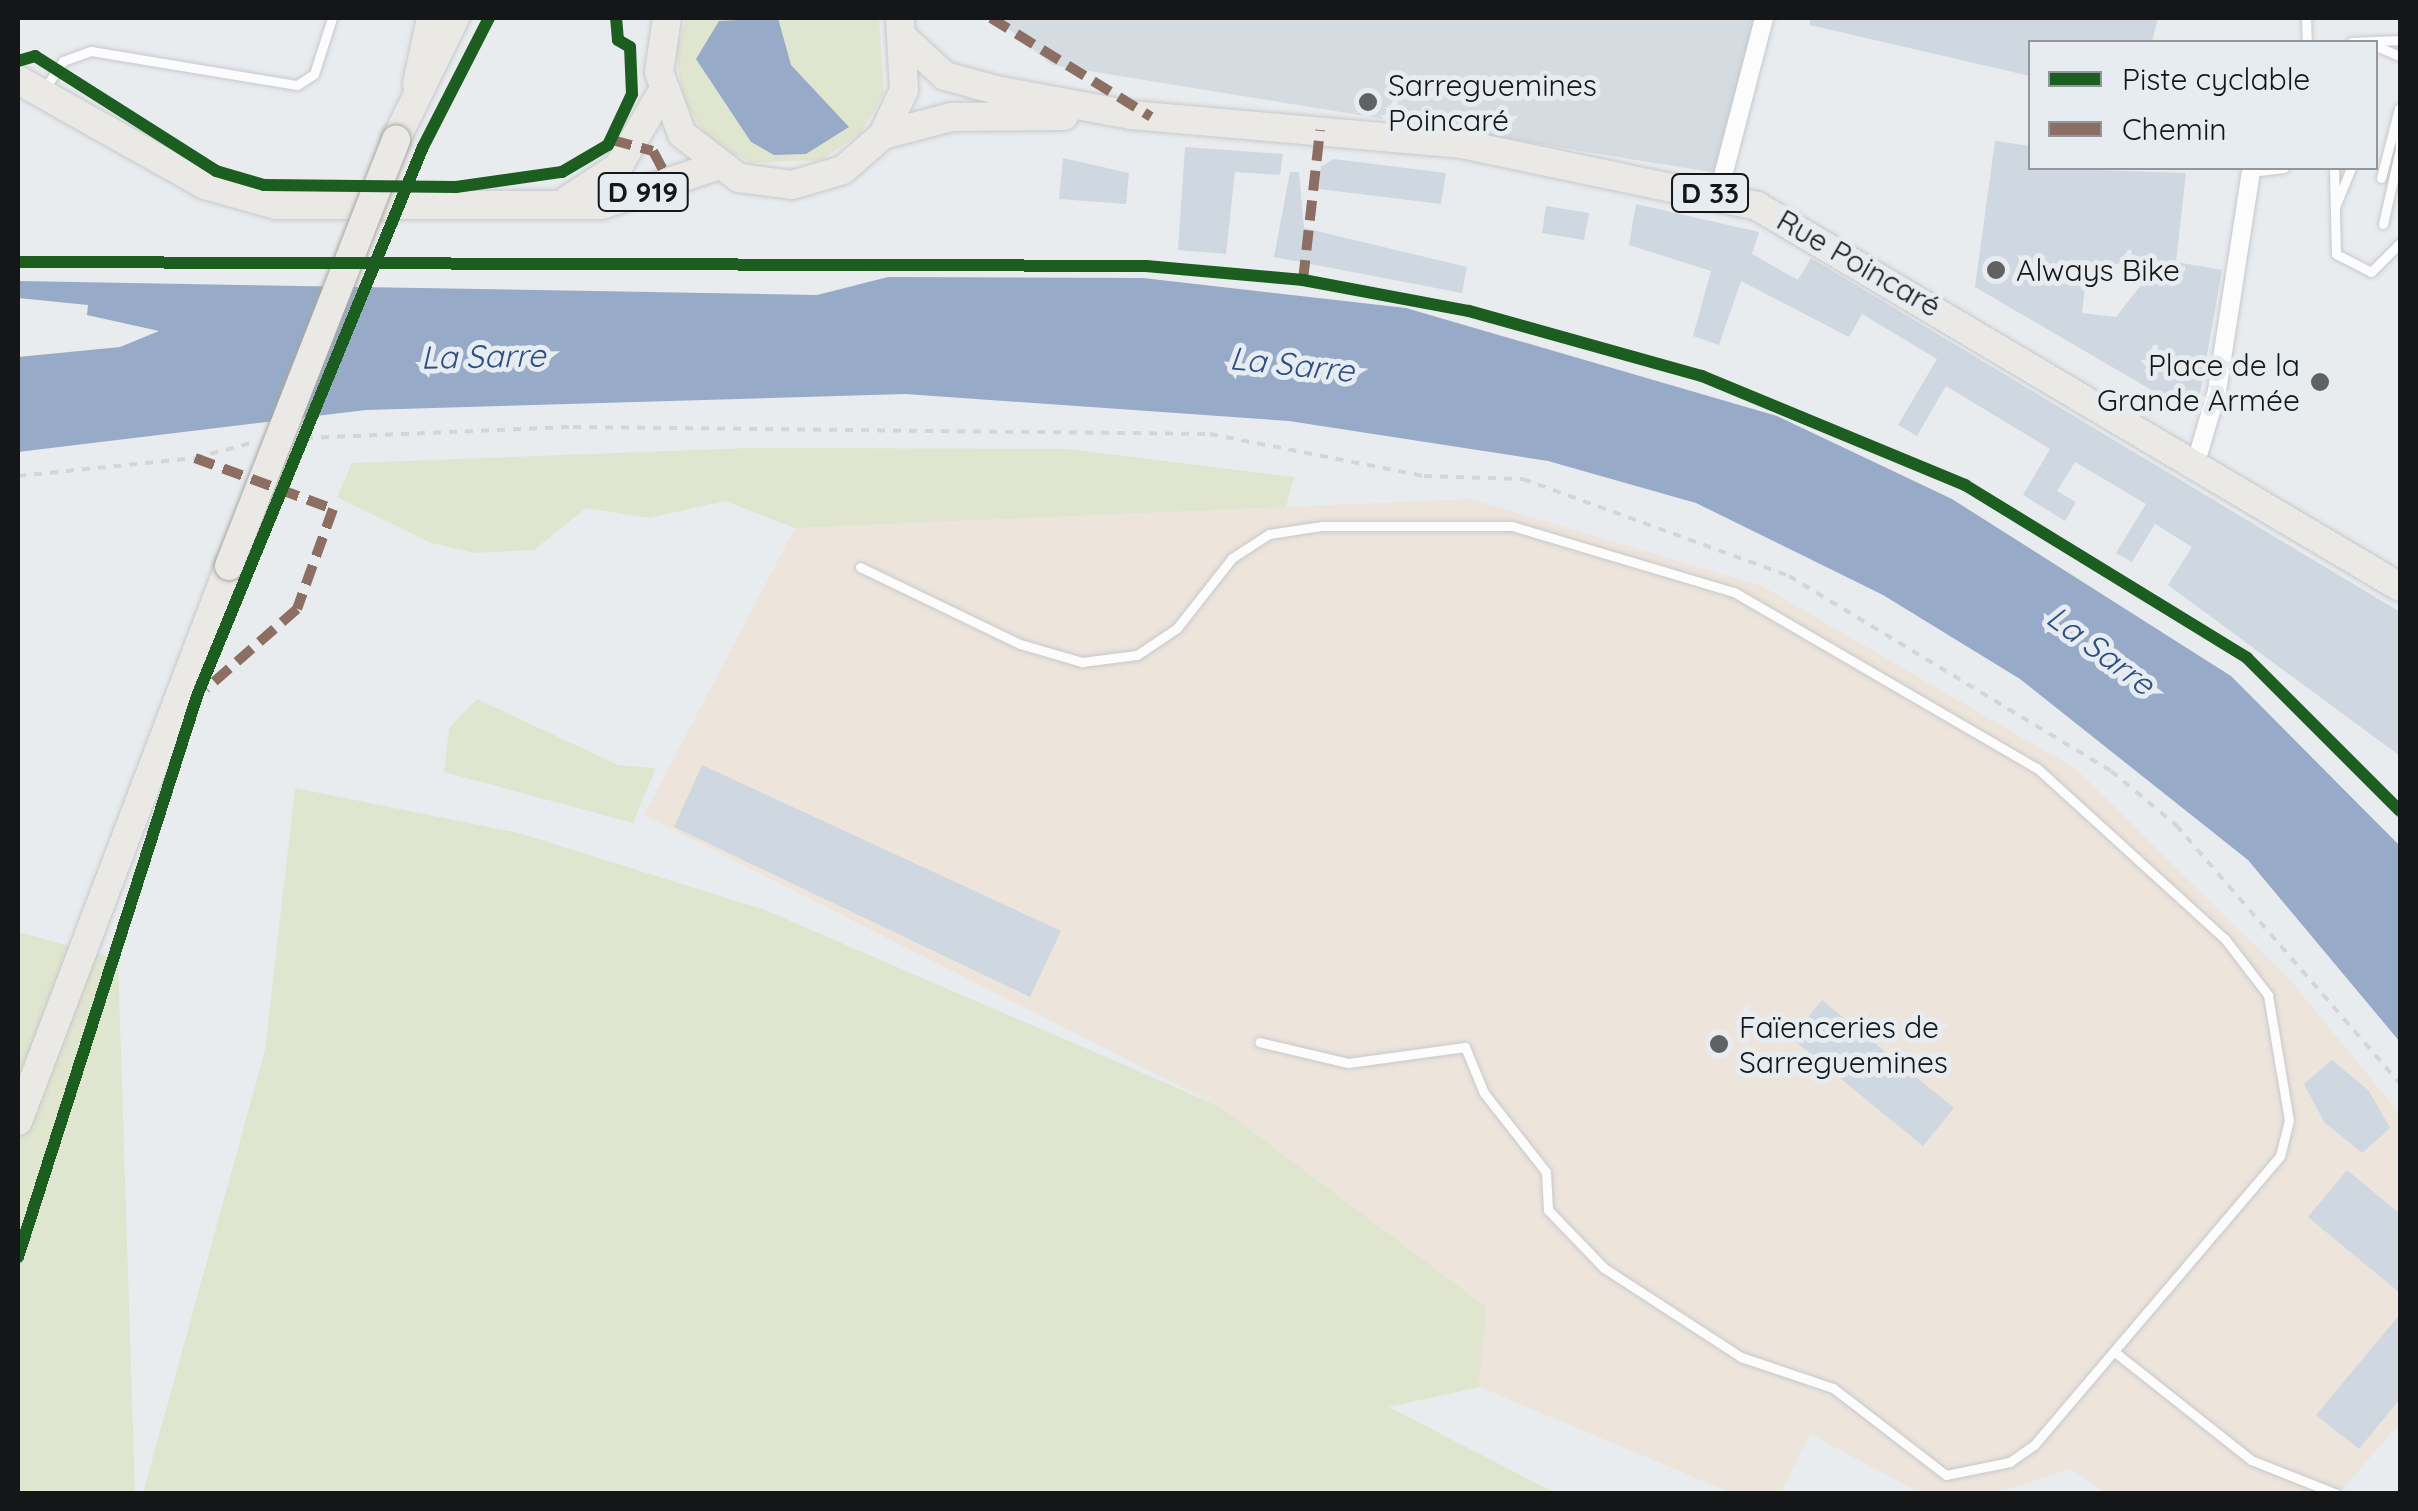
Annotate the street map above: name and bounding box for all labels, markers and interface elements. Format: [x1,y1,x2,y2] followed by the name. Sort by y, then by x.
[2028,40,2378,170] legend
[2122,60,2310,98] text: Piste cyclable
[1388,67,1597,138] place label: Sarreguemines Poincaré
[1357,91,1379,113] marker: Sarreguemines Poincaré
[2122,110,2227,148] text: Chemin
[596,169,690,215] road number: D 919
[1670,170,1750,216] road number: D 33
[1771,202,1947,324] street label: Rue Poincaré
[2016,252,2180,288] place label: Always Bike
[1985,259,2007,281] marker: Always Bike
[420,336,546,376] water label: La Sarre
[1228,338,1356,390] water label: La Sarre
[2097,347,2300,418] place label: Place de la Grande Armée
[2309,371,2331,393] marker: Place de la Grande Armée
[2040,597,2162,703] water label: La Sarre
[1739,1009,1948,1080] place label: Faïenceries de Sarreguemines
[1708,1033,1730,1055] marker: Faïenceries de Sarreguemines

